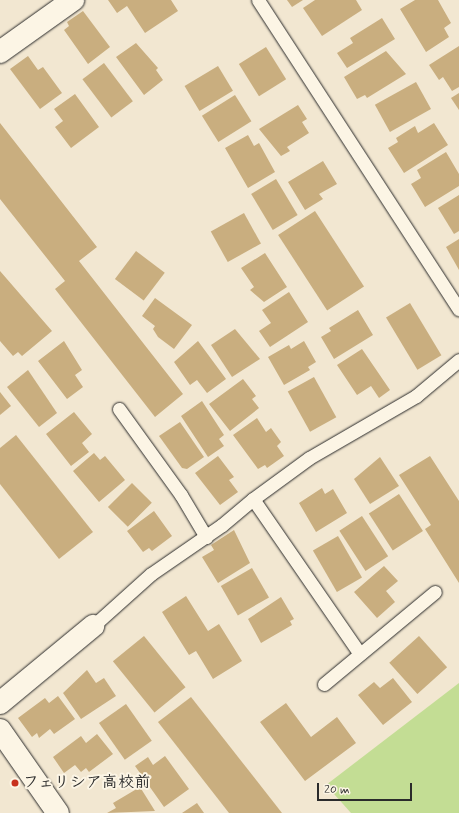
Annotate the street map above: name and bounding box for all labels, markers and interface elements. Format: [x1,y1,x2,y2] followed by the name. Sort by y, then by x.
[23,773,151,793] place label: フェリシア高校前
[319,775,414,801] scale bar
[10,778,20,788] marker: フェリシア高校前
[324,782,350,798] text: 20 m

